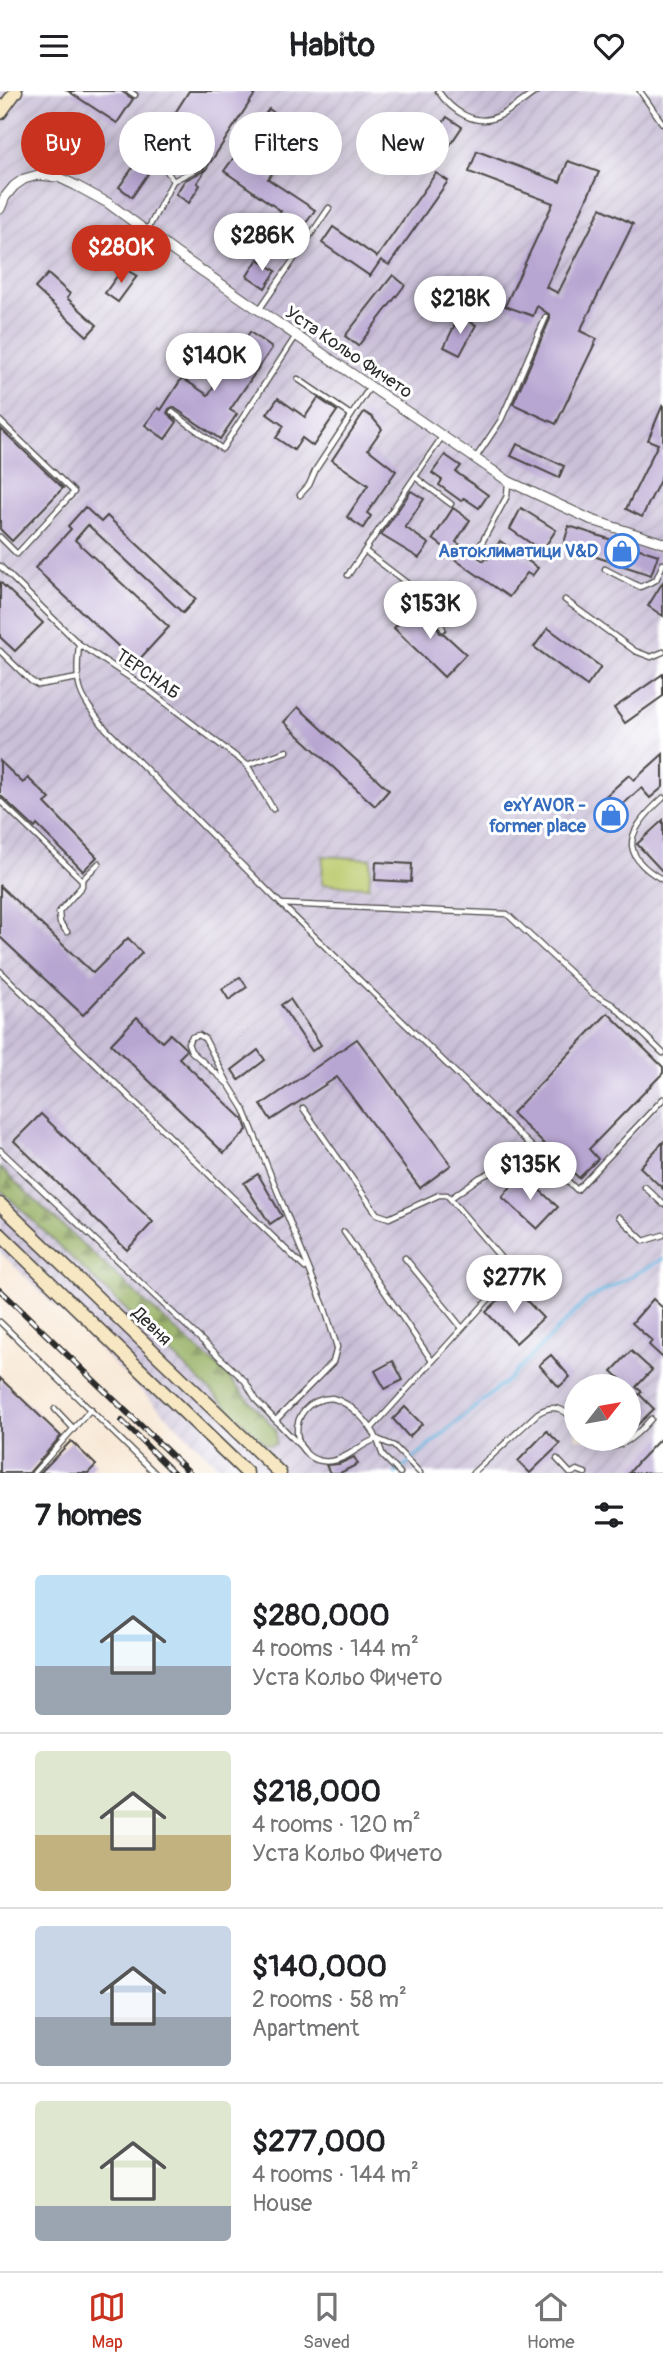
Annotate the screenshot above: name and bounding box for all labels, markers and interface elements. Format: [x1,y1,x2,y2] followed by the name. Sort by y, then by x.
[288,26,375,66] text: Habito
[35,27,73,65] icon: menu
[590,27,628,65] icon: heart
[21,112,105,175] chip: Buy
[119,112,215,175] chip: Rent
[229,112,342,175] chip: Filters
[356,112,449,175] chip: New
[213,213,311,273] pin: $286K
[230,221,294,250] text: $286K
[72,225,170,285] pin: $280K
[88,233,154,262] text: $280K
[411,277,509,336] pin: $218K
[430,284,490,313] text: $218K
[281,301,417,404] street label: Уста Кольо Фичето
[165,334,263,393] pin: $140K
[182,341,246,370] text: $140K
[603,532,641,570] shop icon: Автоклиматици V&D
[438,540,598,563] place label: Автоклиматици V&D
[381,581,479,641] pin: $153K
[400,589,460,618] text: $153K
[111,644,184,705] street label: ТЕРСНАБ
[489,794,587,838] place label: exYAVOR - former place
[592,796,630,834] shop icon: exYAVOR - former place
[481,1143,579,1202] pin: $135K
[500,1150,560,1179] text: $135K
[465,1255,563,1315] pin: $277K
[482,1263,546,1292] text: $277K
[126,1301,176,1351] street label: Девня
[564,1374,640,1451] north arrow
[564,1374,641,1451] map controls
[590,1496,628,1534] icon: filters
[35,1497,142,1534] text: 7 homes
[252,1597,390,1634] text: $280,000
[91,1603,175,1687] icon: home
[252,1634,419,1663] text: 4 rooms · 144 m²
[252,1663,442,1692] text: Уста Кольо Фичето
[252,1773,381,1810] text: $218,000
[91,1779,175,1863] icon: home
[252,1810,421,1839] text: 4 rooms · 120 m²
[252,1839,442,1868] text: Уста Кольо Фичето
[252,1948,387,1985] text: $140,000
[91,1954,175,2038] icon: home
[252,1985,407,2014] text: 2 rooms · 58 m²
[252,2014,359,2043] text: Apartment
[252,2123,386,2160] text: $277,000
[91,2129,175,2213] icon: home
[252,2160,419,2189] text: 4 rooms · 144 m²
[252,2189,312,2218] text: House
[88,2288,126,2354] tab: Map
[303,2288,350,2354] tab: Saved
[527,2288,575,2354] tab: Home

